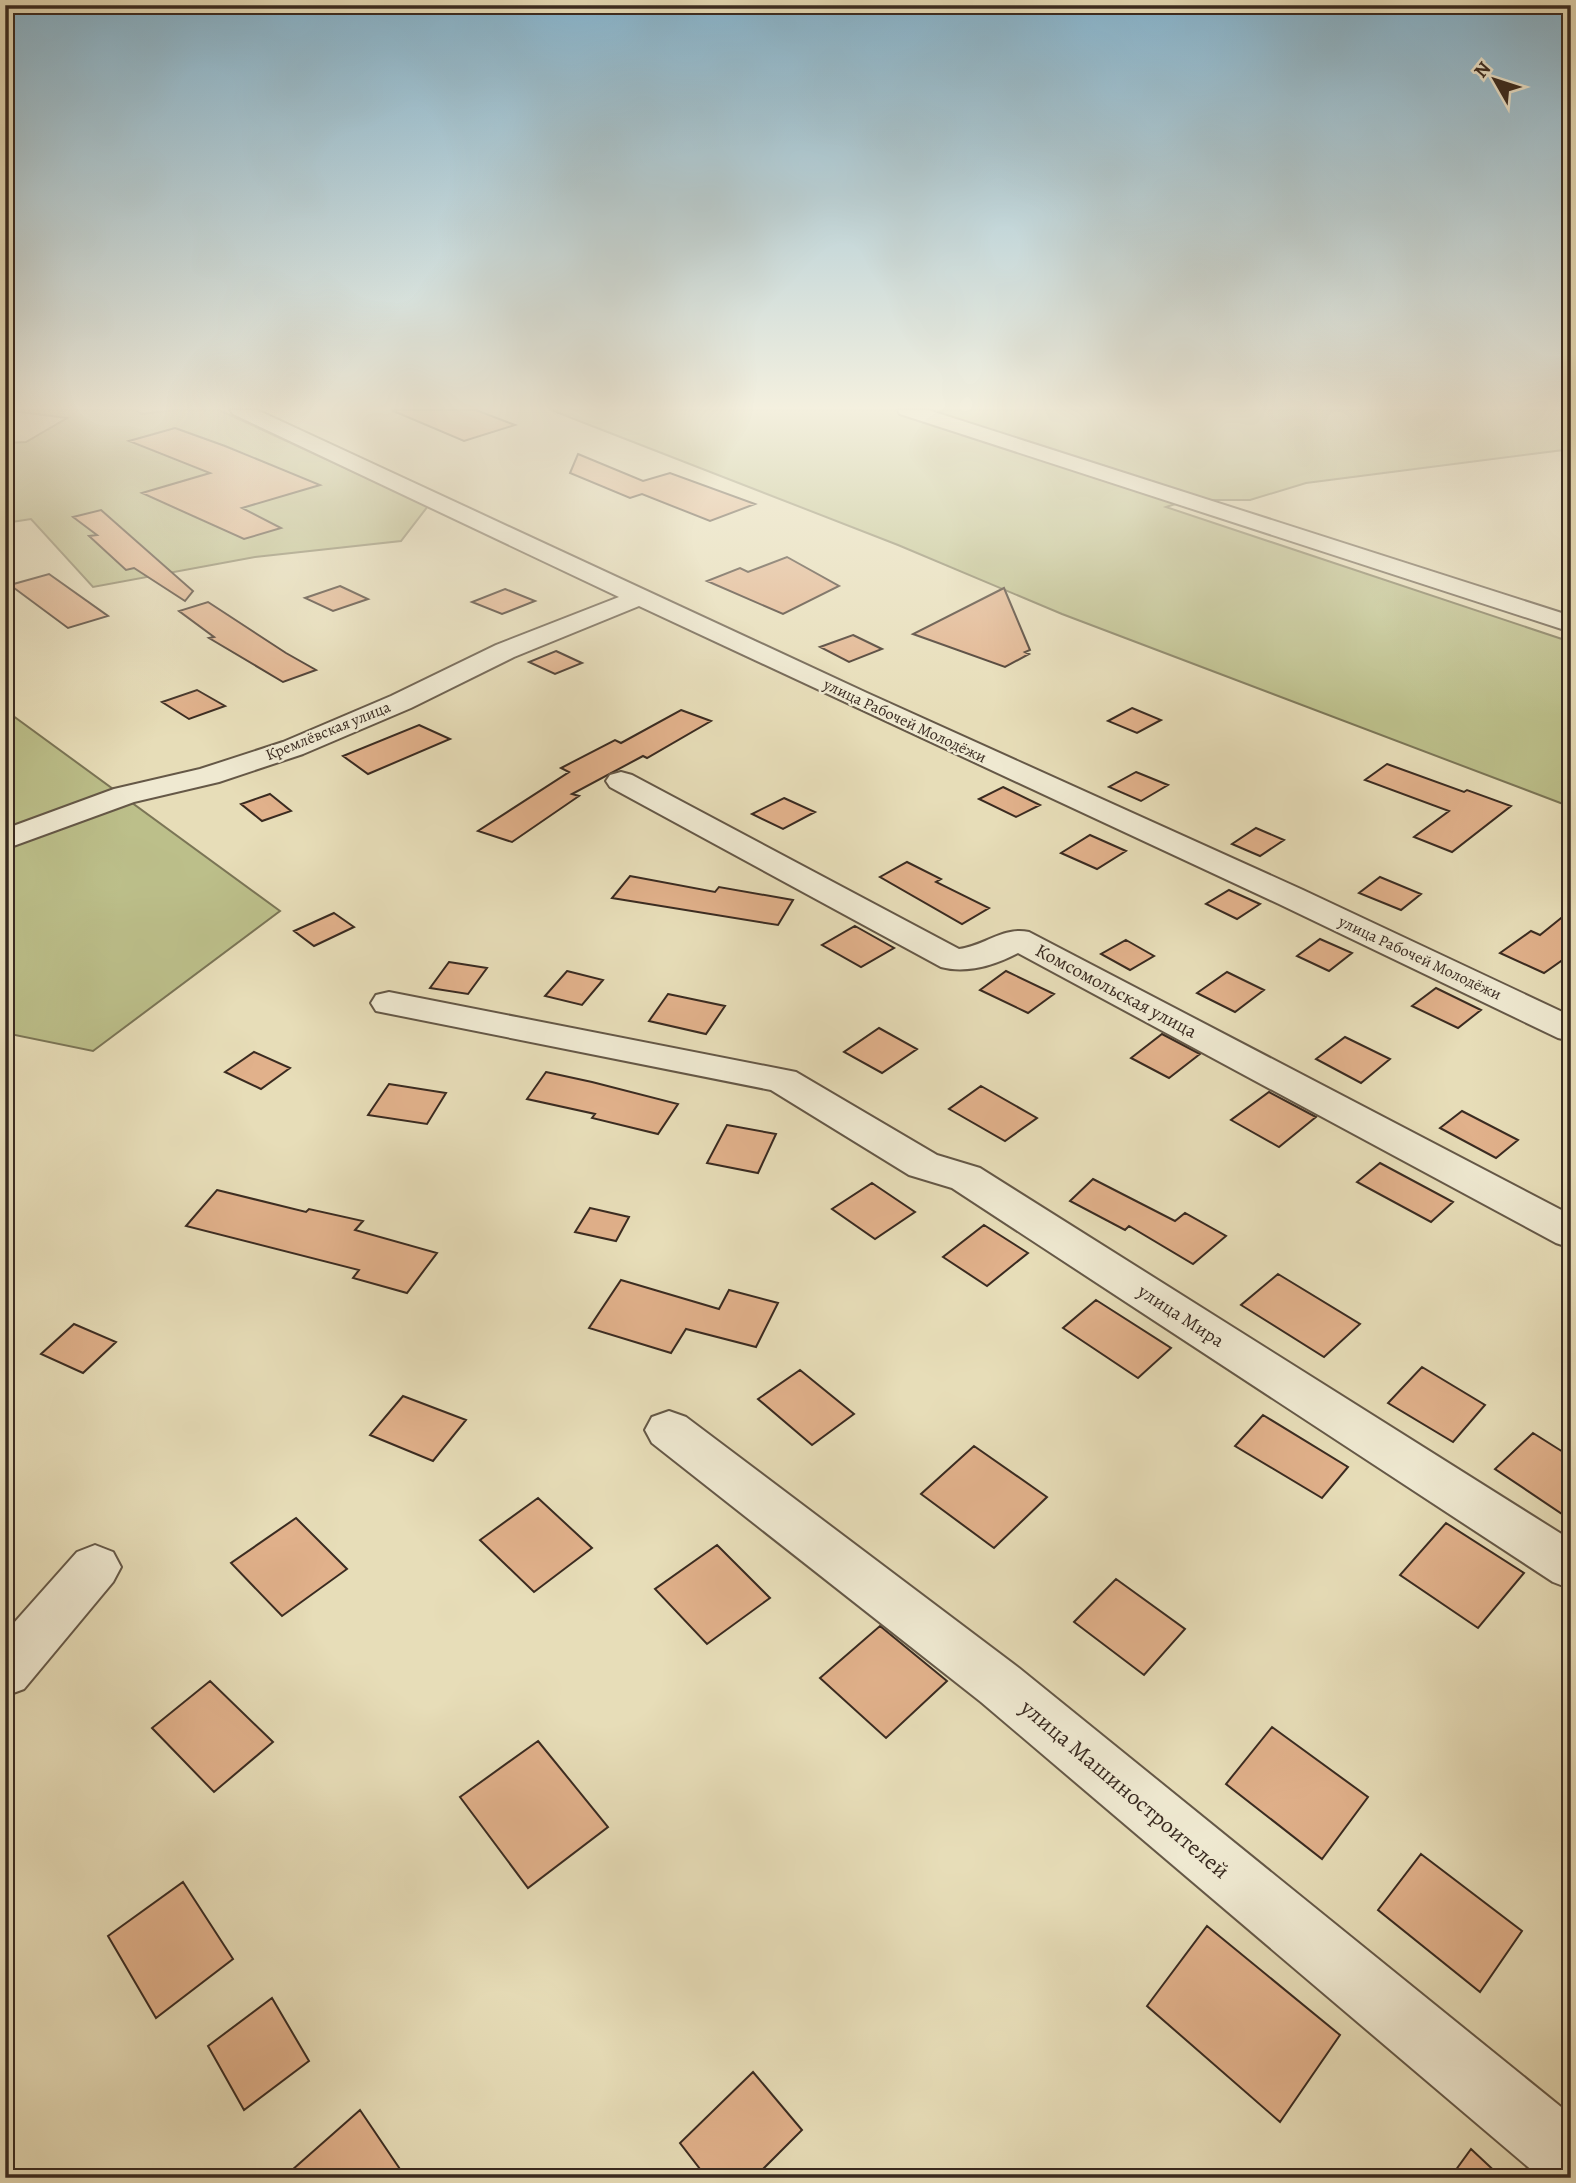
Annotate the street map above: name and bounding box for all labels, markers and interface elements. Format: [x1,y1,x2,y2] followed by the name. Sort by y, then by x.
[1460,46,1530,116] north arrow
[1468,56,1497,83] text: N
[819,673,990,768] street label: улица Рабочей Молодёжи
[262,696,394,766] street label: Кремлёвская улица
[1334,910,1505,1005] street label: улица Рабочей Молодёжи
[1031,937,1202,1045] street label: Комсомольская улица
[1132,1278,1229,1354] street label: улица Мира
[1013,1692,1236,1886] street label: улица Машиностроителей

